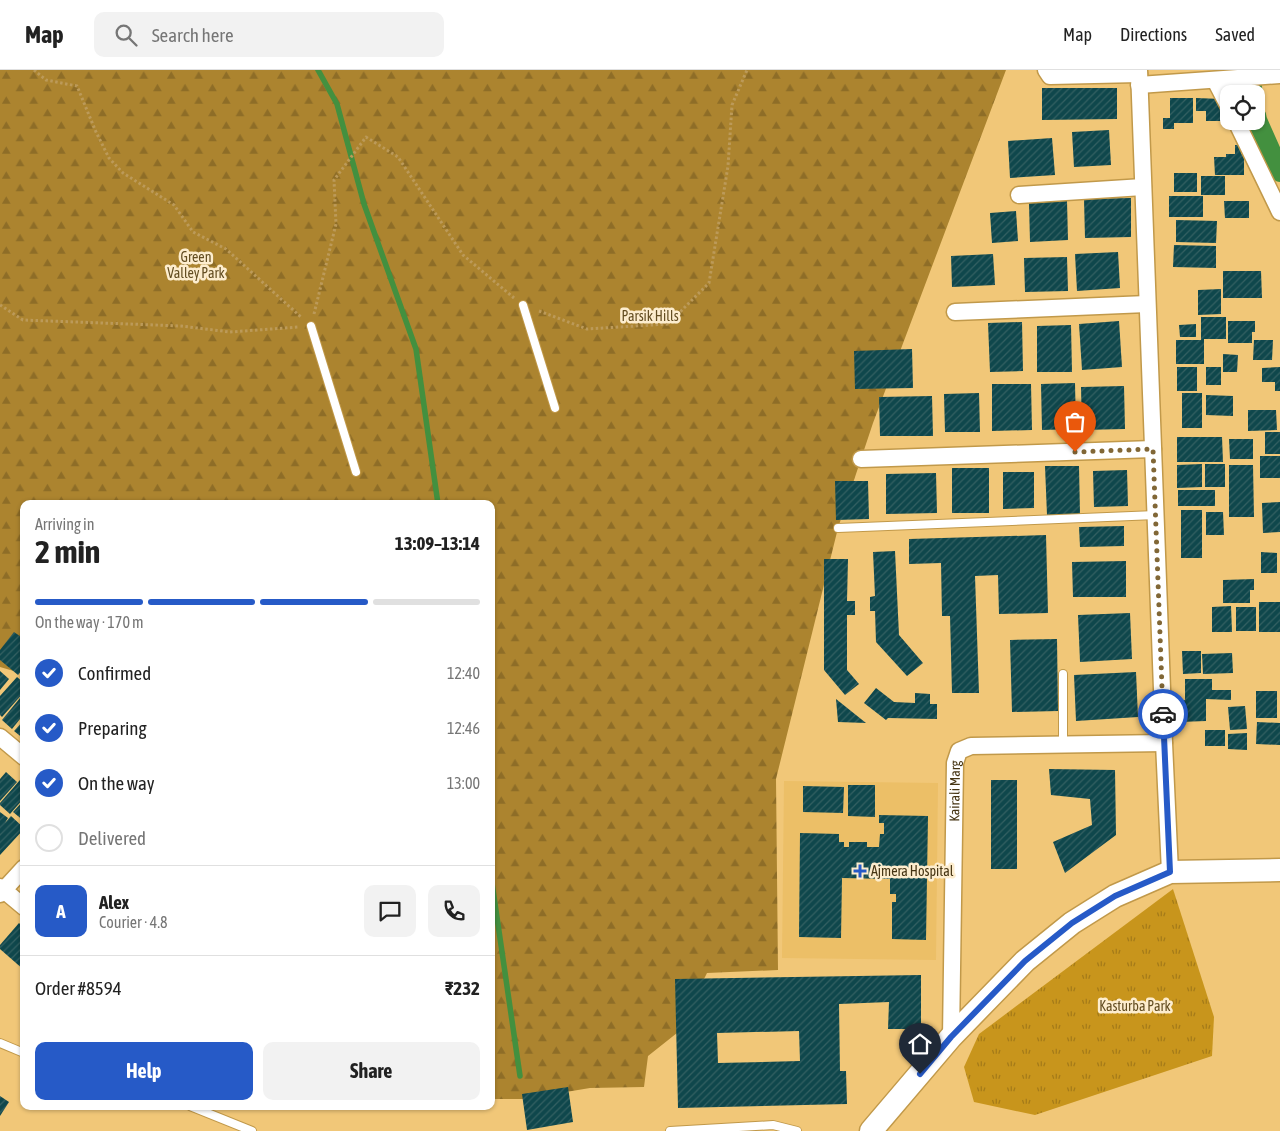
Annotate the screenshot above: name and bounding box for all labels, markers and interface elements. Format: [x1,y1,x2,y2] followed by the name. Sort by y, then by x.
[94,12,444,57] search box
[25,21,64,48] text: Map
[112,21,140,49] icon: search
[152,24,234,46] text: Search here
[1063,24,1092,45] text: Map
[1120,24,1187,45] text: Directions
[1215,24,1255,45] text: Saved
[1220,85,1265,130] map controls
[1220,85,1265,130] button: locate
[167,249,225,281] park label: Green Valley Park
[621,308,679,324] park label: Parsik Hills
[1054,401,1096,452] pin
[1061,408,1089,436] icon: bag
[35,515,95,533] text: Arriving in
[395,532,480,554] text: 13:09–13:14
[35,533,100,570] text: 2 min
[35,613,144,631] text: On the way · 170 m
[35,659,63,687] icon: check
[78,662,151,684] text: Confirmed
[447,664,480,682] text: 12:40
[1138,689,1188,739] courier
[1149,700,1177,728] icon: car
[35,714,63,742] icon: check
[78,717,147,739] text: Preparing
[447,719,480,737] text: 12:46
[946,760,963,822] street label: Kairali Marg
[35,769,63,797] icon: check
[78,772,155,794] text: On the way
[447,774,480,792] text: 13:00
[78,827,146,849] text: Delivered
[871,863,954,879] place label: Ajmera Hospital
[853,864,867,878] marker: Ajmera Hospital
[364,885,416,937] button: chat
[428,885,480,937] button: phone
[99,891,129,913] text: Alex
[56,900,66,922] text: A
[99,913,168,931] text: Courier · 4.8
[35,977,122,999] text: Order #8594
[445,977,480,999] text: ₹232
[1099,998,1171,1014] park label: Kasturba Park
[899,1023,941,1074] pin
[906,1030,934,1058] icon: home
[35,1042,253,1100] button: Help
[263,1042,480,1100] button: Share

